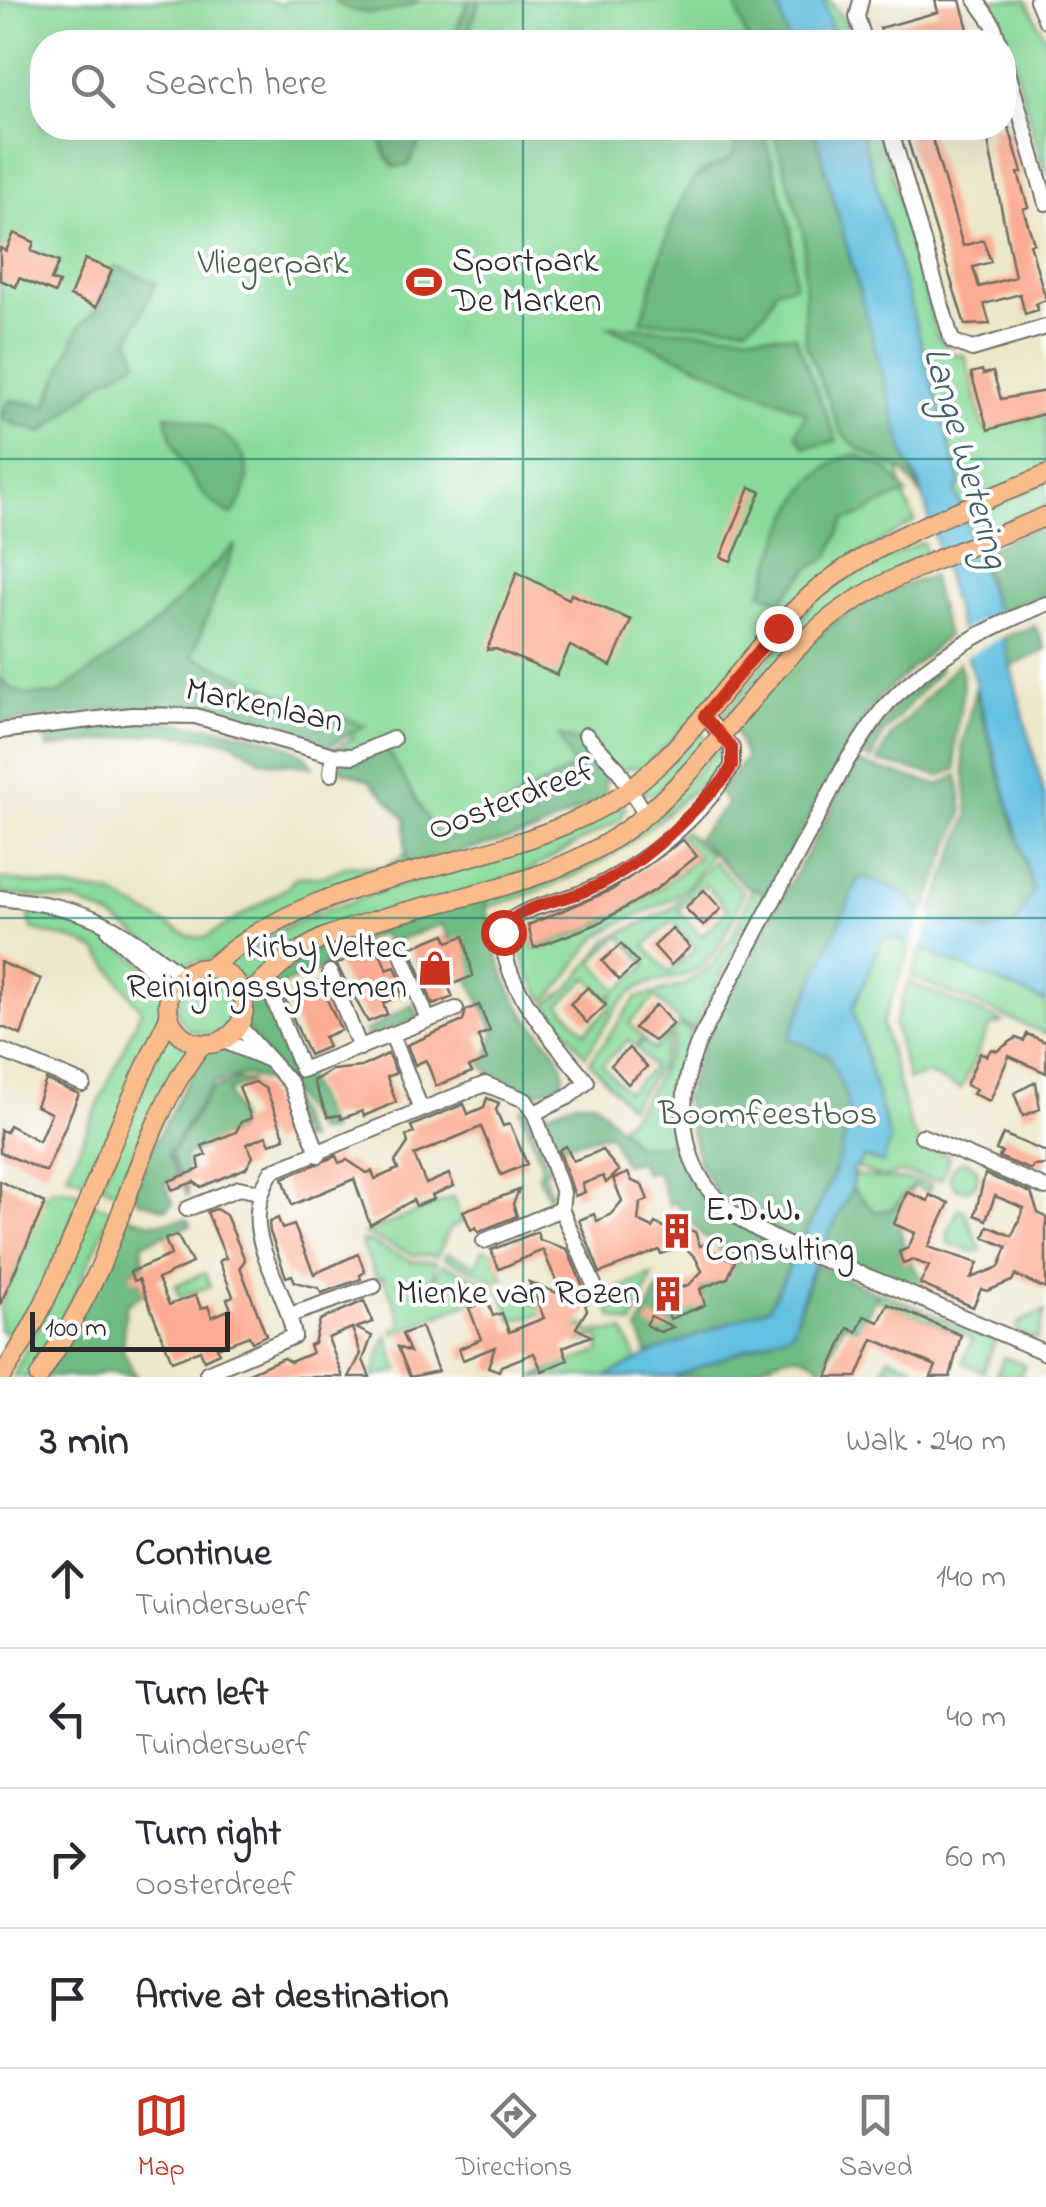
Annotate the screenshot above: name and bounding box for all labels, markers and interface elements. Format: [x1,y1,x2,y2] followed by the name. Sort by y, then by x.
[30,30,1016,140] search box
[145,57,327,113] text: Search here
[65,58,120,113] icon: search
[451,237,601,328] place label: Sportpark De Marken
[197,239,349,290] park label: Vliegerpark
[405,263,443,301] sports icon: Sportpark De Marken
[906,341,1023,576] water label: Lange Wetering
[756,606,802,652] route end
[180,665,348,749] street label: Markenlaan
[421,745,604,856] street label: Oosterdreef
[481,910,527,956] route start
[127,923,407,1014] place label: Kirby Veltec Reinigingssystemen
[416,949,454,987] shop icon: Kirby Veltec Reinigingssystemen
[658,1090,877,1141] park label: Boomfeestbos
[705,1186,854,1277] place label: E.D.W. Consulting
[658,1212,696,1250] building icon: E.D.W. Consulting
[396,1269,640,1320] place label: Mienke van Rozen
[649,1275,687,1313] building icon: Mienke van Rozen
[30,1307,230,1352] scale bar
[45,1309,107,1350] text: 100 m
[40,1412,129,1473] text: 3 min
[846,1419,1006,1466] text: Walk · 240 m
[135,1527,271,1583] text: Continue
[40,1551,95,1606] icon: ahead
[936,1555,1006,1602] text: 140 m
[135,1583,310,1630] text: Tuinderswerf
[135,1667,268,1723] text: Turn left
[40,1691,95,1746] icon: left
[946,1695,1006,1742] text: 40 m
[135,1723,310,1770] text: Tuinderswerf
[135,1807,281,1863] text: Turn right
[40,1831,95,1886] icon: right
[945,1835,1006,1882] text: 60 m
[135,1863,295,1910] text: Oosterdreef
[135,1970,449,2026] text: Arrive at destination
[40,1971,95,2026] icon: arrive
[134,2088,189,2189] tab: Map
[456,2088,572,2189] tab: Directions
[839,2088,912,2189] tab: Saved

